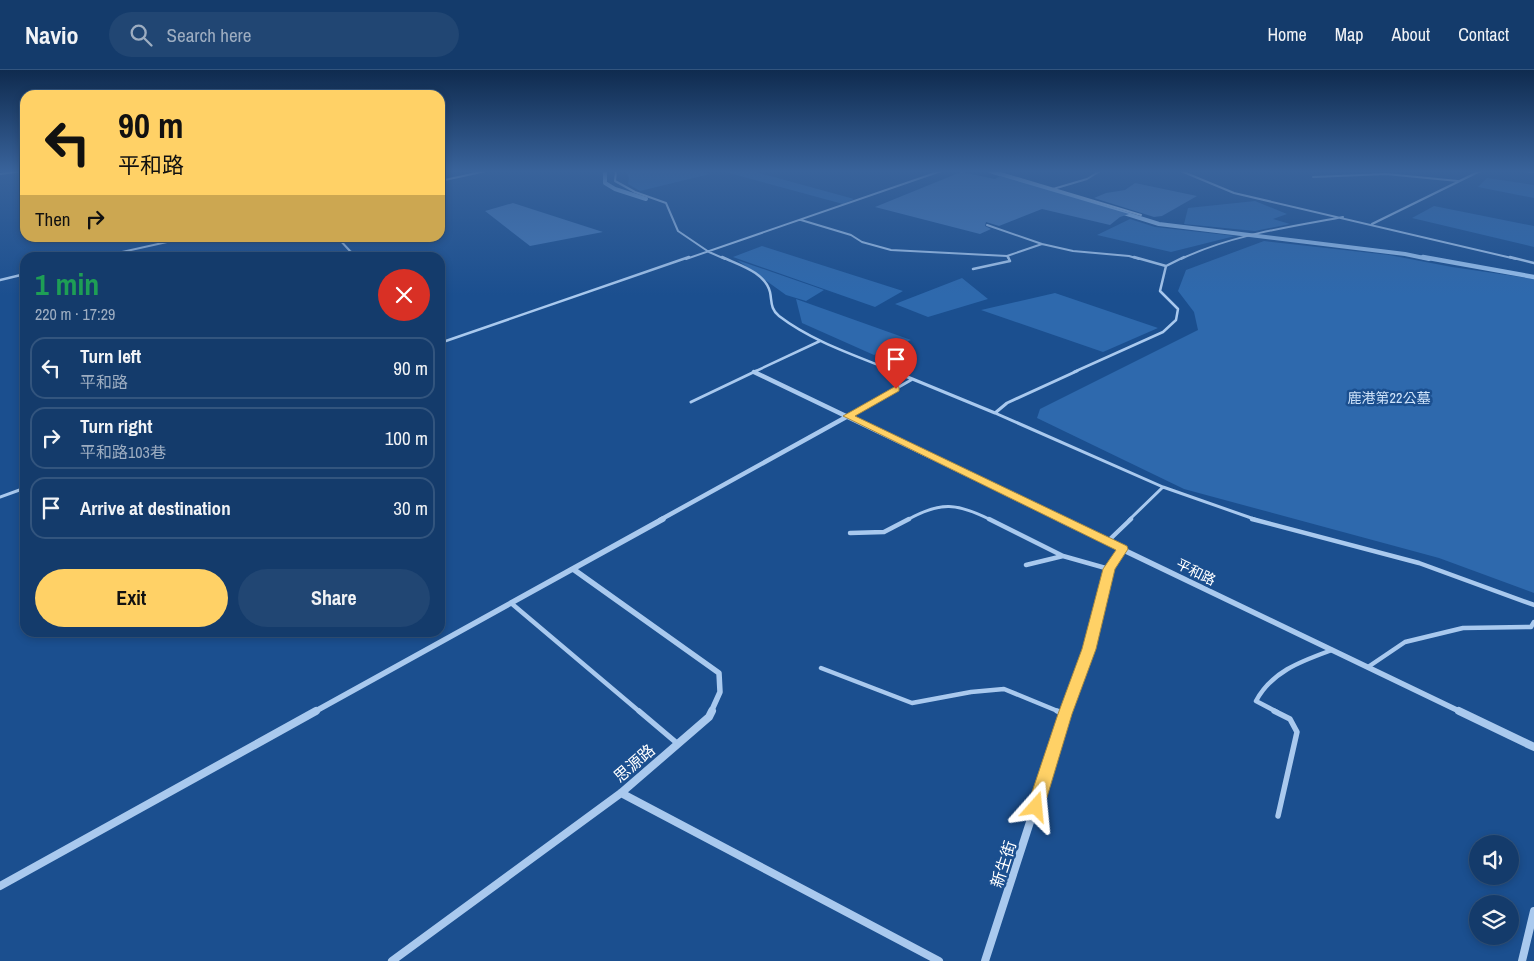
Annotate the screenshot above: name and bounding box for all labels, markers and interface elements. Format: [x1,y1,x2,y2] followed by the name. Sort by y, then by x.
[109,12,459,57] search box
[25,19,79,51] text: Navio
[127,21,155,49] icon: search
[167,22,251,48] text: Search here
[1267,22,1307,47] text: Home
[1335,22,1364,47] text: Map
[1392,22,1430,47] text: About
[1458,22,1509,47] text: Contact
[118,102,183,149] text: 90 m
[35,110,100,175] icon: left
[118,150,184,180] text: 平和路
[81,205,109,233] icon: right
[35,206,71,232] text: Then
[35,264,99,304] text: 1 min
[378,269,430,321] button: close
[35,303,115,325] text: 220 m · 17:29
[875,338,917,389] pin
[80,343,141,369] text: Turn left
[882,345,910,373] icon: arrive
[37,354,65,382] icon: left
[393,355,428,381] text: 90 m
[80,371,128,393] text: 平和路
[1348,389,1430,407] park label: 鹿港第22公墓
[80,413,152,439] text: Turn right
[37,424,65,452] icon: right
[385,425,428,451] text: 100 m
[80,441,166,463] text: 平和路103巷
[37,494,65,522] icon: arrive
[80,495,231,521] text: Arrive at destination
[393,495,428,521] text: 30 m
[1173,555,1219,589] street label: 平和路
[35,569,228,627] button: Exit
[238,569,430,627] button: Share
[609,739,659,787] street label: 思源路
[1009,780,1061,832] position arrow
[1469,835,1519,945] map controls
[1469,835,1519,885] button: sound
[985,838,1021,890] street label: 新生街
[1469,895,1519,945] button: layers

